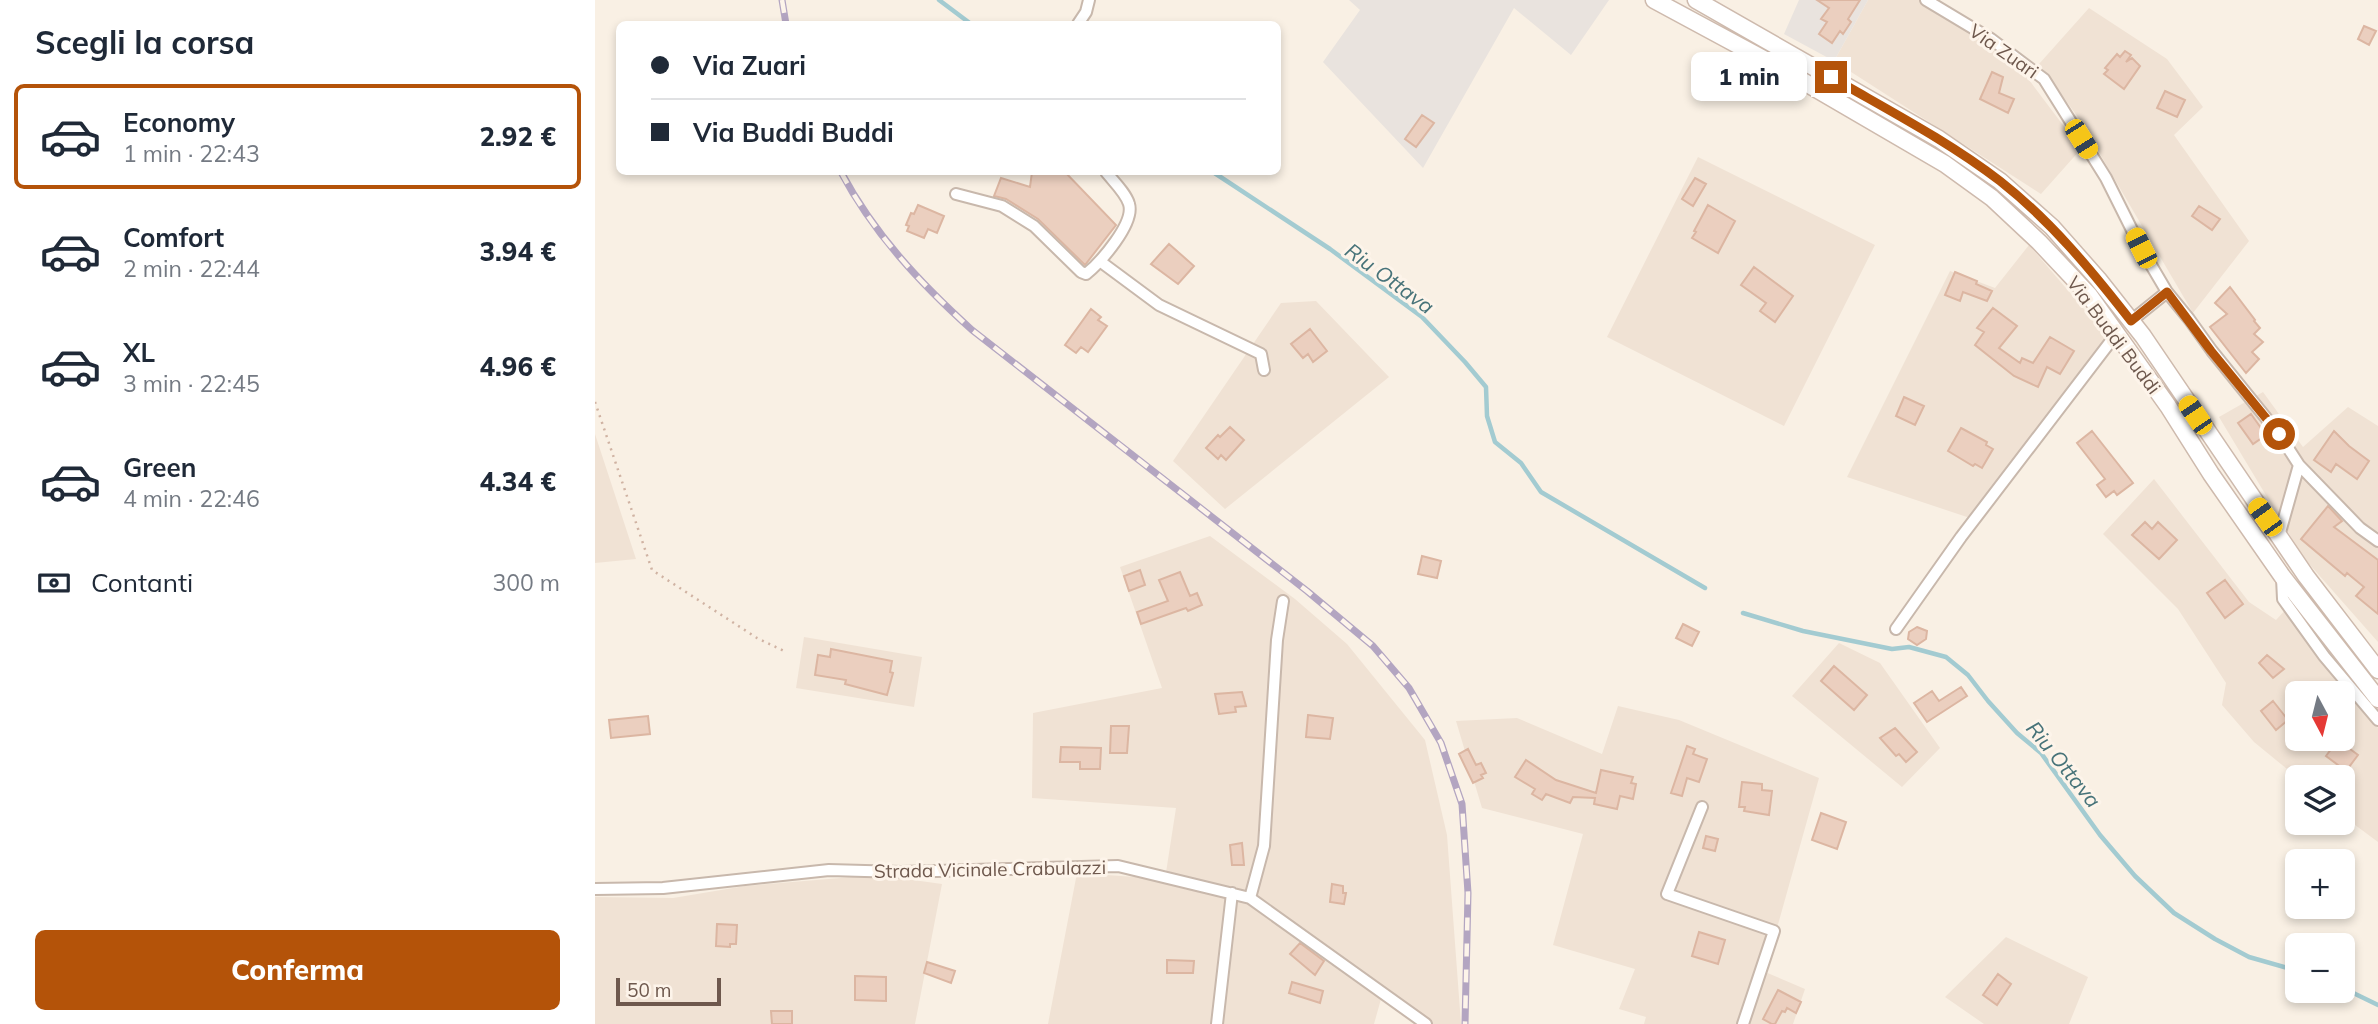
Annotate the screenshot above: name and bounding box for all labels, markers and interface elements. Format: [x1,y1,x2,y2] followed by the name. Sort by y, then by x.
[1965,18,2043,84] street label: Via Zuari
[35,22,254,62] text: Scegli la corsa
[693,49,806,82] text: Via Zuari
[1691,52,1807,102] callout: 1 min
[1815,61,1847,93] route end
[1718,62,1780,91] text: 1 min
[39,105,102,168] icon: car
[123,106,235,139] text: Economy
[693,116,894,149] text: Via Buddi Buddi
[2061,116,2102,162] car
[480,120,556,153] text: 2.92 €
[123,139,260,168] text: 1 min · 22:43
[39,220,102,283] icon: car
[123,221,224,254] text: Comfort
[2123,225,2160,271] car
[480,235,556,268] text: 3.94 €
[1340,237,1440,319] water label: Riu Ottava
[123,254,260,283] text: 2 min · 22:44
[2062,271,2166,399] street label: Via Buddi Buddi
[39,335,102,398] icon: car
[123,336,155,369] text: XL
[480,350,556,383] text: 4.96 €
[123,369,260,398] text: 3 min · 22:45
[2175,392,2216,438] car
[2263,418,2295,450] route start
[39,450,102,513] icon: car
[123,451,196,484] text: Green
[480,465,556,498] text: 4.34 €
[123,484,260,513] text: 4 min · 22:46
[2245,494,2286,540] car
[35,564,73,602] icon: cash
[91,566,193,599] text: Contanti
[492,568,560,597] text: 300 m
[2285,681,2355,751] north arrow
[2285,681,2355,1003] map controls
[2021,715,2107,813] water label: Riu Ottava
[2285,765,2355,835] button: layers
[2285,849,2355,919] button: +
[874,855,1106,883] street label: Strada Vicinale Crabulazzi
[35,930,560,1010] button: Conferma
[2285,933,2355,1003] button: −
[616,975,721,1007] scale bar
[627,978,671,1002] text: 50 m

